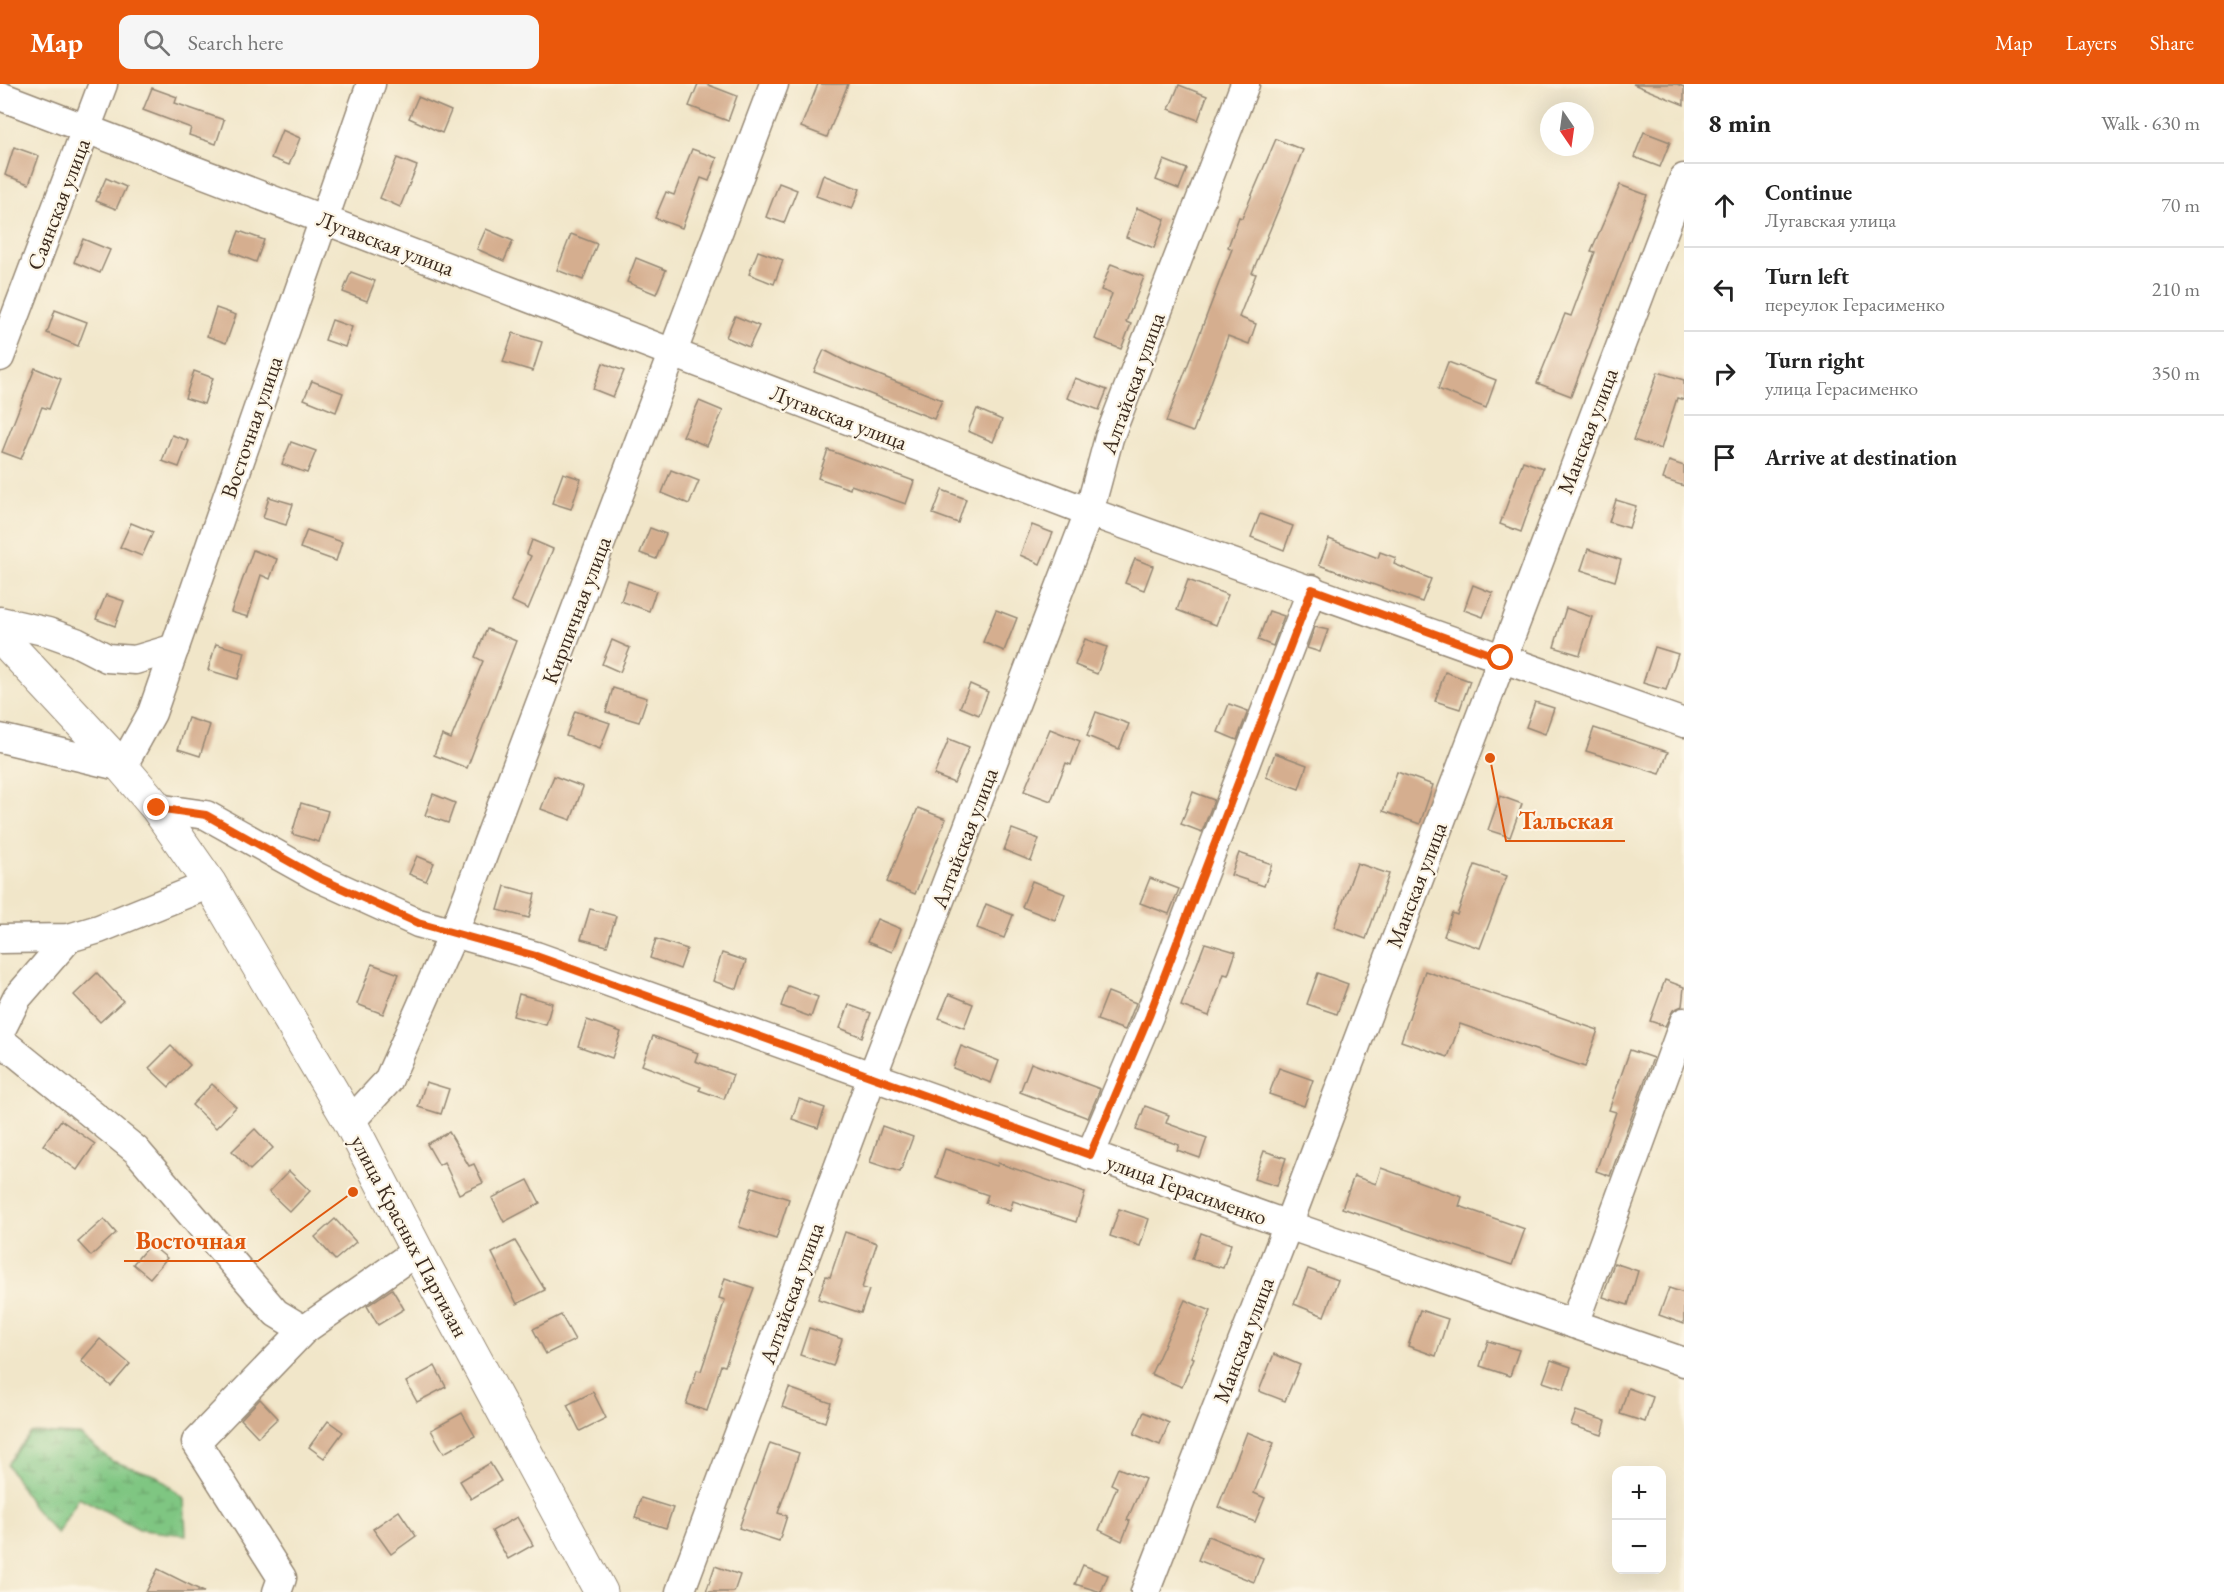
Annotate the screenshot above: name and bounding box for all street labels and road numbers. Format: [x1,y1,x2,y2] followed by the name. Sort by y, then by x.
[20,134,97,274] street label: Саянская улица
[313,204,459,283] street label: Лугавская улица
[1093,308,1172,459] street label: Алтайская улица
[214,352,289,502] street label: Восточная улица
[1550,364,1625,498] street label: Манская улица
[766,378,912,457] street label: Лугавская улица
[535,532,618,688] street label: Кирпичная улица
[924,764,1005,914] street label: Алтайская улица
[1379,818,1454,952] street label: Манская улица
[344,1130,475,1342] street label: улица Красных Партизан
[1103,1147,1271,1232] street label: улица Герасименко
[752,1218,831,1369] street label: Алтайская улица
[1206,1273,1281,1407] street label: Манская улица

